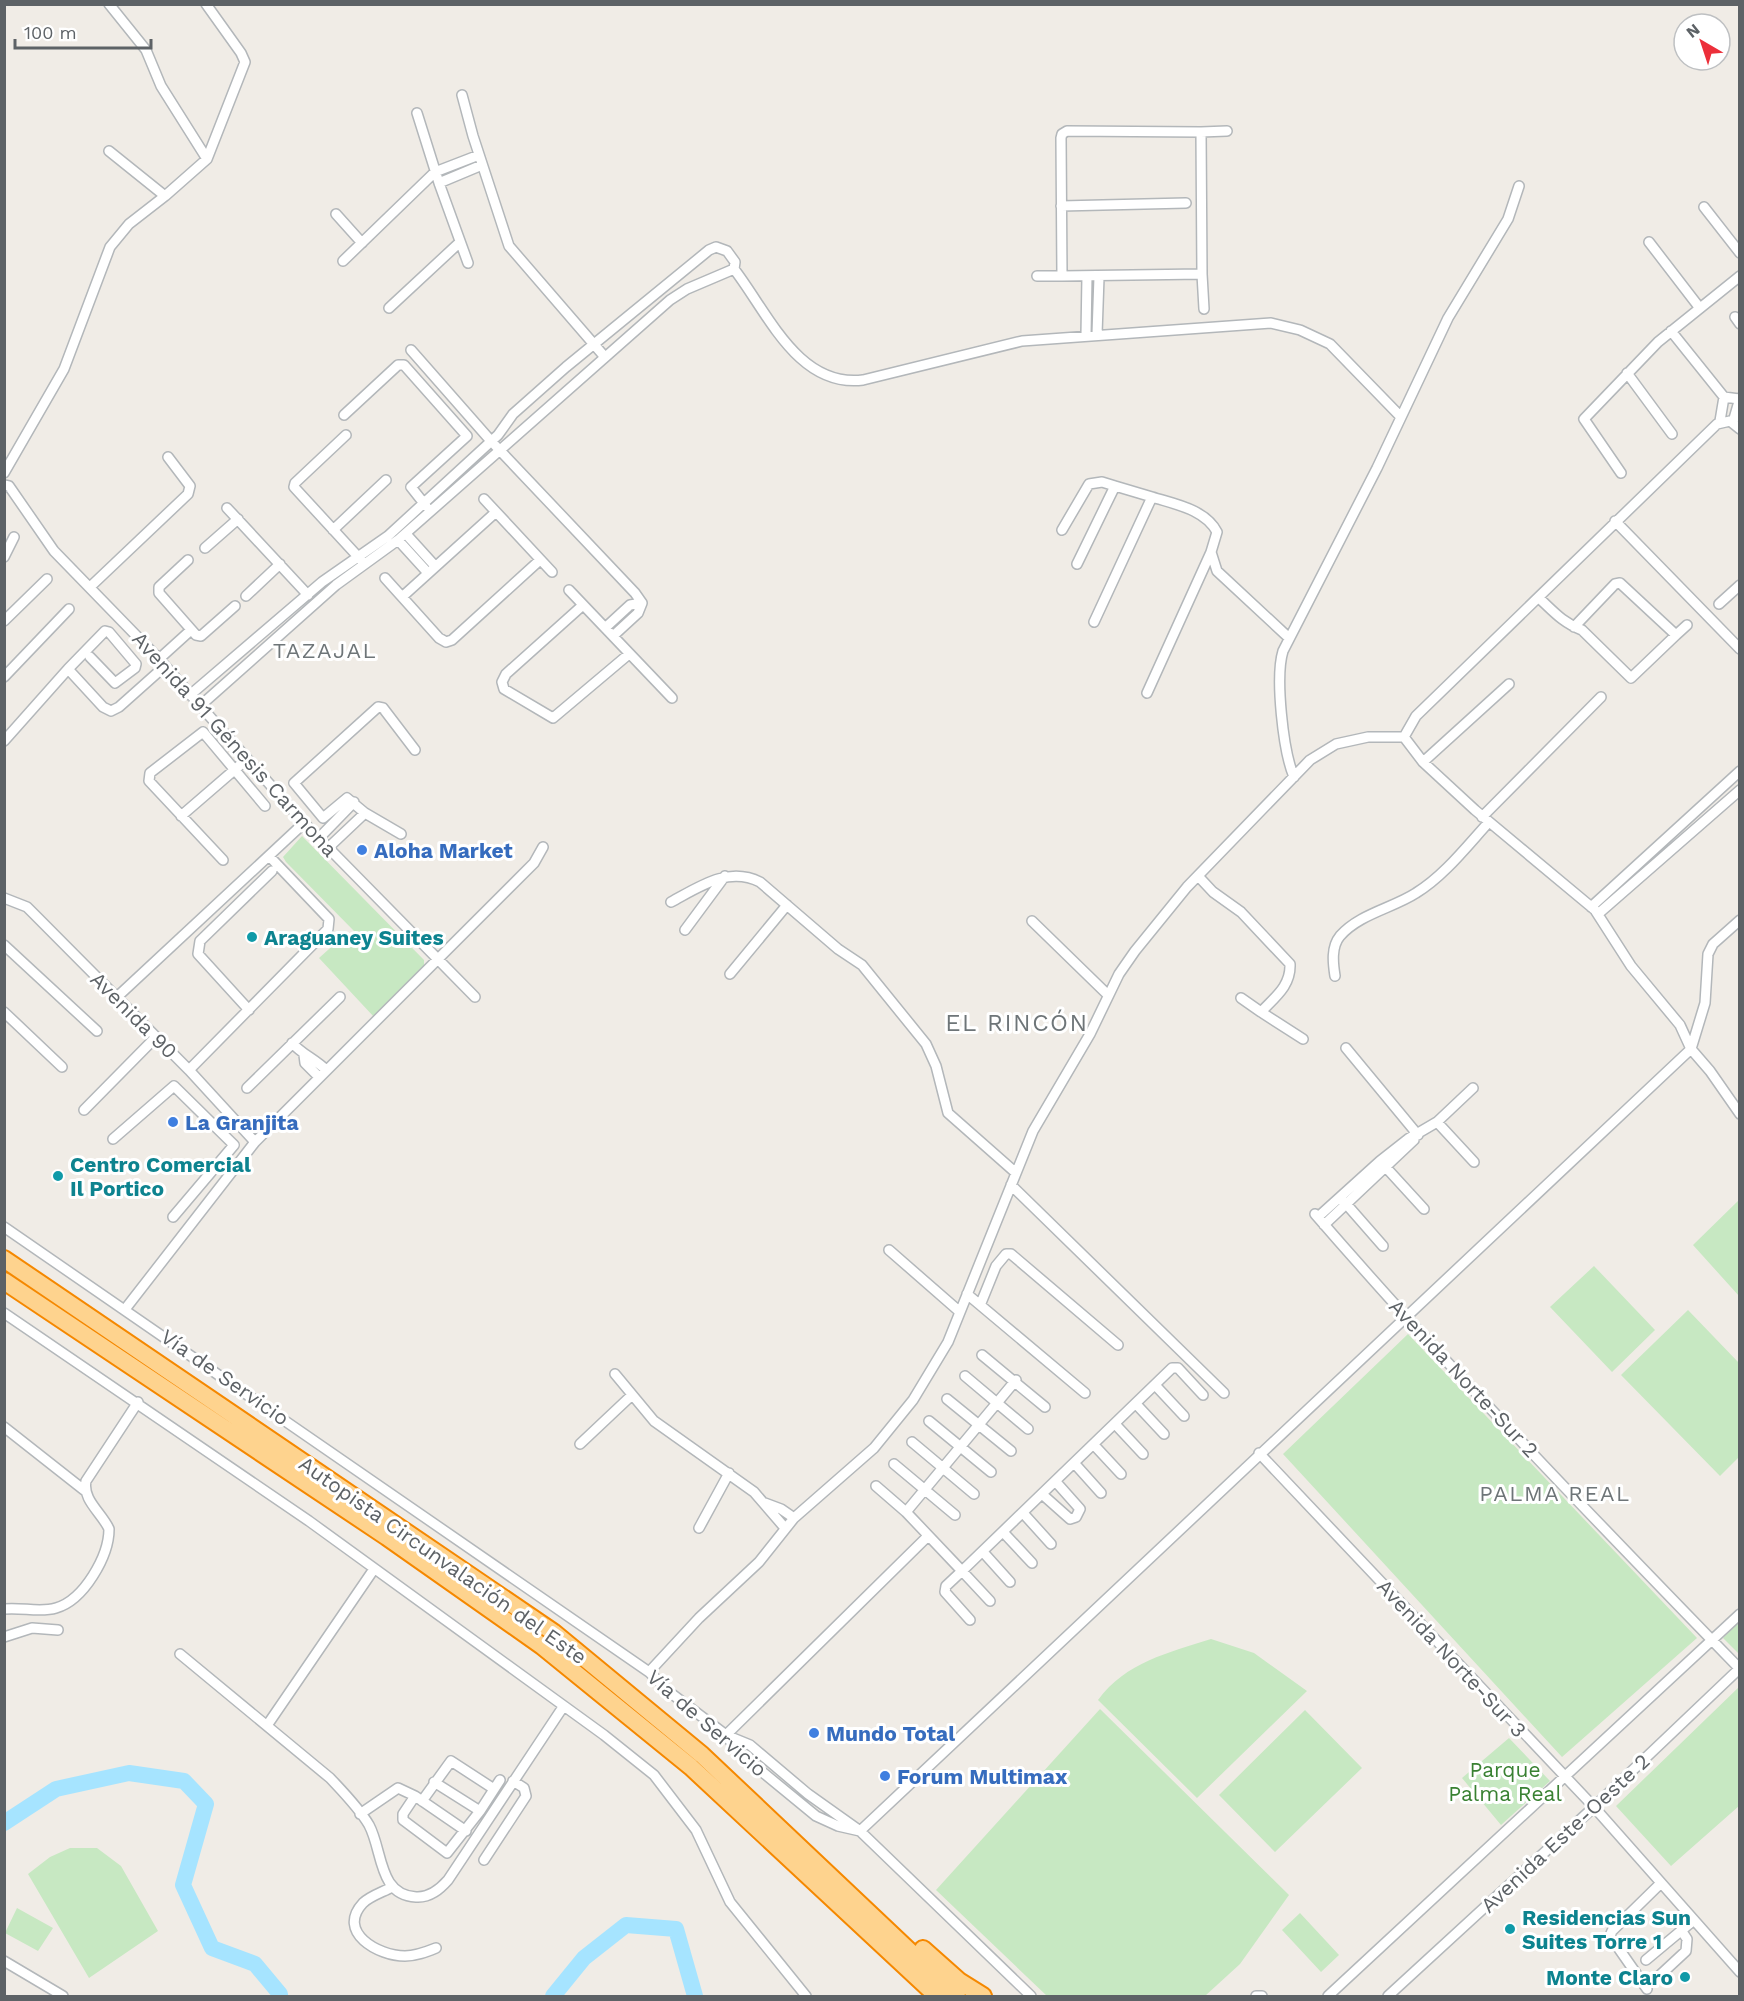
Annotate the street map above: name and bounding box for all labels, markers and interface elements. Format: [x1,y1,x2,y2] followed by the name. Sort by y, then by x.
[15,12,152,50] scale bar
[1672,12,1732,72] north arrow
[1682,20,1703,42] text: N
[24,22,77,43] text: 100 m
[127,626,343,862] street label: Avenida 91 Génesis Carmona
[273,638,377,663] district label: TAZAJAL
[374,838,513,863] place label: Aloha Market
[355,843,369,857] marker: Aloha Market
[264,925,444,950] place label: Araguaney Suites
[245,930,259,944] marker: Araguaney Suites
[85,966,183,1064] street label: Avenida 90
[945,1009,1089,1037] district label: EL RINCÓN
[185,1110,299,1135] place label: La Granjita
[166,1115,180,1129] marker: La Granjita
[70,1152,251,1201] place label: Centro Comercial Il Portico
[51,1169,65,1183] marker: Centro Comercial Il Portico
[1384,1294,1544,1462] street label: Avenida Norte-Sur 2
[156,1324,294,1430] street label: Vía de Servicio
[294,1451,592,1669] street label: Autopista Circunvalación del Este
[1479,1481,1631,1506] district label: PALMA REAL
[1372,1574,1532,1742] street label: Avenida Norte-Sur 3
[642,1664,772,1782] street label: Vía de Servicio
[826,1721,955,1746] place label: Mundo Total
[807,1726,821,1740] marker: Mundo Total
[1475,1748,1655,1918] street label: Avenida Este-Oeste 2
[1448,1757,1562,1806] park label: Parque Palma Real
[897,1764,1068,1789] place label: Forum Multimax
[878,1769,892,1783] marker: Forum Multimax
[1522,1905,1691,1954] place label: Residencias Sun Suites Torre 1
[1503,1922,1517,1936] marker: Residencias Sun Suites Torre 1
[1546,1965,1673,1990] place label: Monte Claro
[1678,1970,1692,1984] marker: Monte Claro

